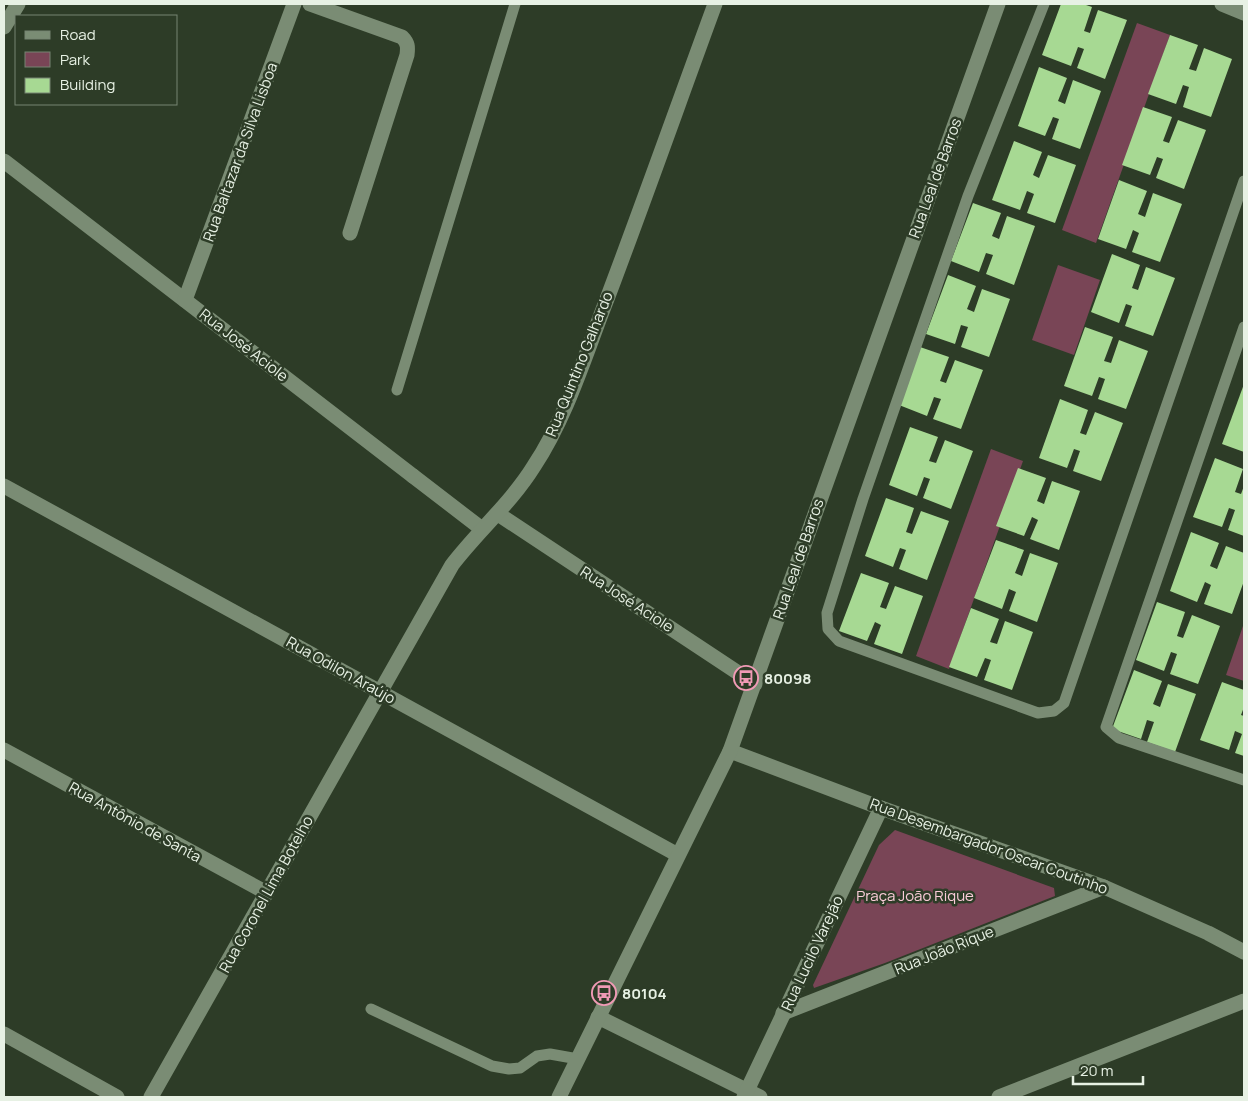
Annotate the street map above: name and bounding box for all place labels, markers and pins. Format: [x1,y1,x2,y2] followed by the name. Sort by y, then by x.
[733,665,759,691] bus stop icon: 80098
[764,668,811,689] place label: 80098
[591,980,617,1006] bus stop icon: 80104
[622,983,667,1004] place label: 80104

